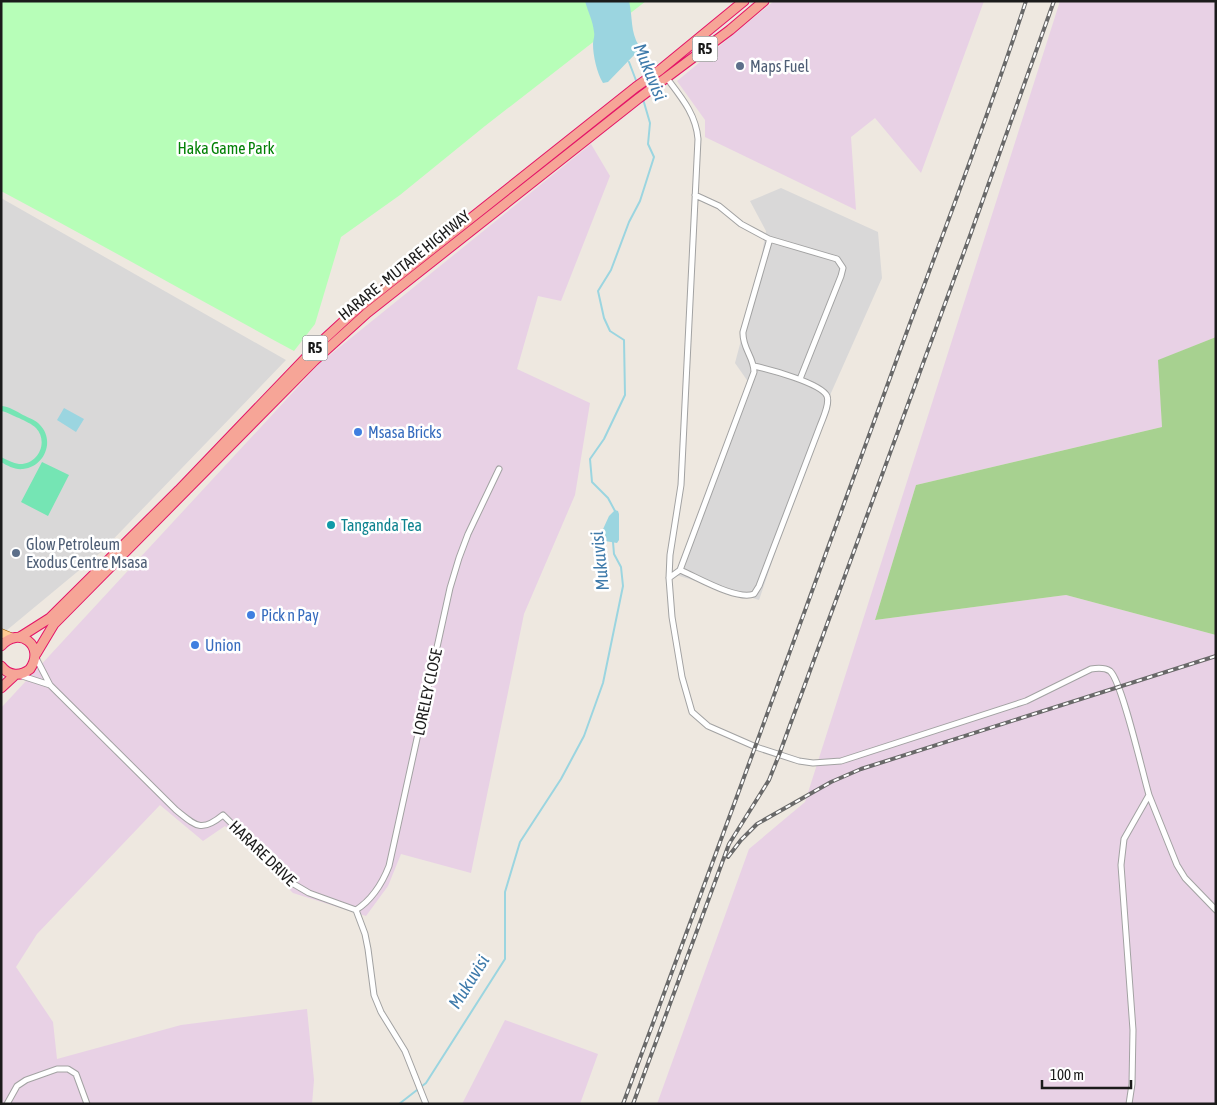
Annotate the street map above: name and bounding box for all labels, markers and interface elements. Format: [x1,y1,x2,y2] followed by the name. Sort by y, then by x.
[692,36,718,62] road number: R5
[630,40,671,103] water label: Mukuvisi
[750,57,810,76] place label: Maps Fuel
[734,60,746,72] marker: Maps Fuel
[177,139,275,157] park label: Haka Game Park
[335,206,474,324] street label: HARARE - MUTARE HIGHWAY
[302,336,328,360] road number: R5
[368,423,442,441] place label: Msasa Bricks
[352,426,364,438] marker: Msasa Bricks
[341,516,422,535] place label: Tanganda Tea
[325,519,337,531] marker: Tanganda Tea
[586,530,613,592] water label: Mukuvisi
[26,535,148,571] place label: Glow Petroleum Exodus Centre Msasa
[10,547,22,559] marker: Glow Petroleum Exodus Centre Msasa
[261,606,319,625] place label: Pick n Pay
[245,609,257,621] marker: Pick n Pay
[205,636,241,654] place label: Union
[189,639,201,651] marker: Union
[409,647,445,737] street label: LORELEY CLOSE
[226,817,300,889] street label: HARARE DRIVE
[444,951,493,1012] water label: Mukuvisi
[1042,1058,1131,1090] scale bar
[1050,1066,1084,1083] text: 100 m

